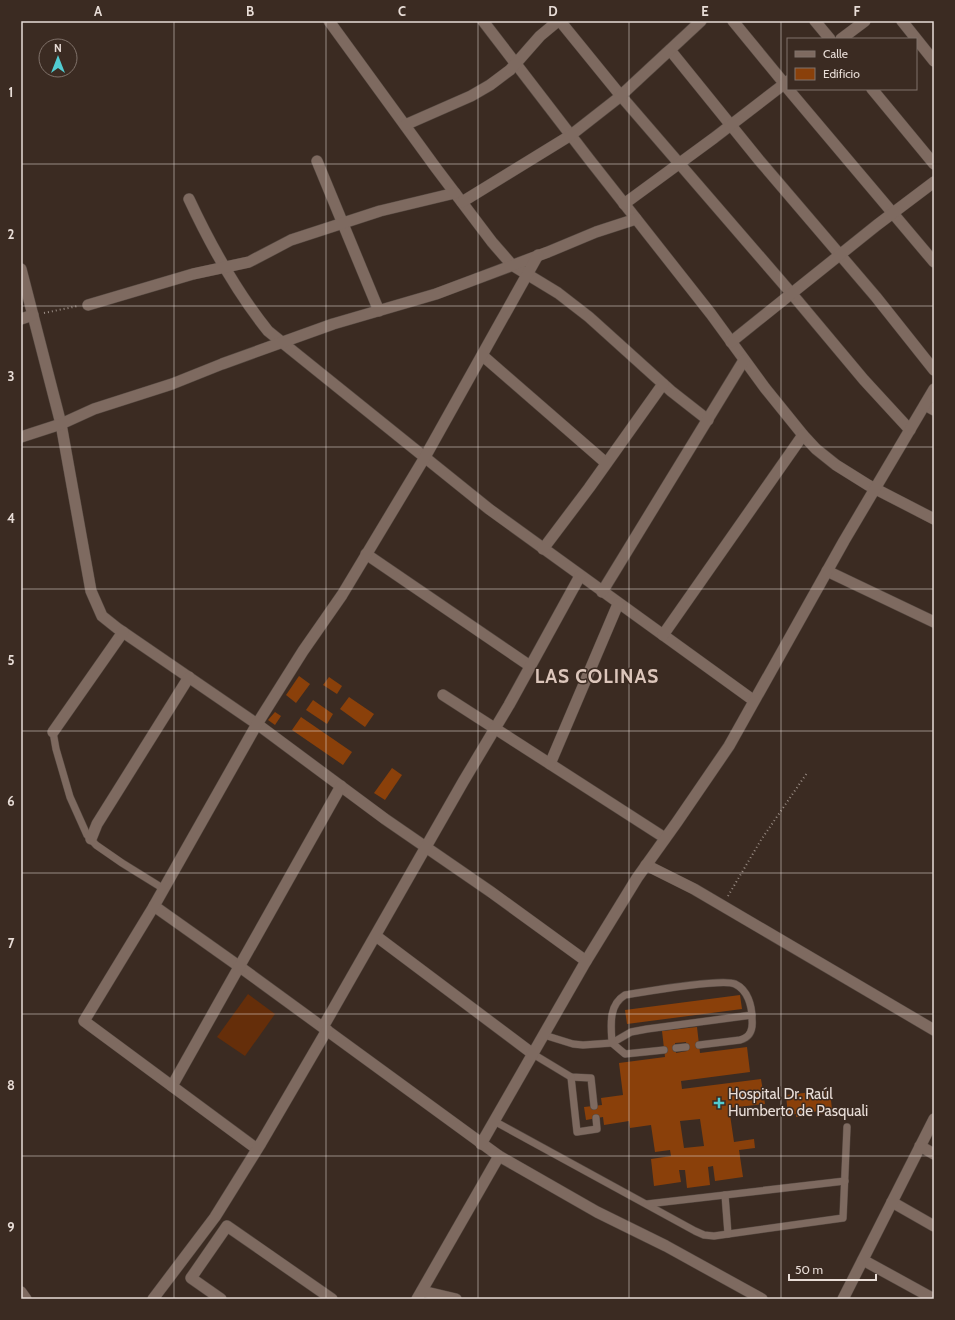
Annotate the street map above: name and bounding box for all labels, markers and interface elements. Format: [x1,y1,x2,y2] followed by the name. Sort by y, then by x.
[94,3,103,19] text: A
[246,3,254,19] text: B
[398,3,406,19] text: C
[548,3,558,19] text: D
[701,3,709,19] text: E
[854,3,861,19] text: F
[38,38,78,78] north arrow
[787,38,917,90] legend
[54,41,62,55] text: N
[823,46,848,61] text: Calle
[823,66,860,81] text: Edificio
[9,84,13,100] text: 1
[8,226,15,242] text: 2
[7,368,15,384] text: 3
[7,510,15,526] text: 4
[8,652,15,668] text: 5
[535,665,659,688] district label: LAS COLINAS
[7,793,15,809] text: 6
[8,935,15,951] text: 7
[7,1077,15,1093] text: 8
[728,1085,868,1120] place label: Hospital Dr. Raúl Humberto de Pasquali
[713,1097,725,1109] marker: Hospital Dr. Raúl Humberto de Pasquali
[7,1219,15,1235] text: 9
[789,1256,876,1282] scale bar
[795,1262,823,1277] text: 50 m

